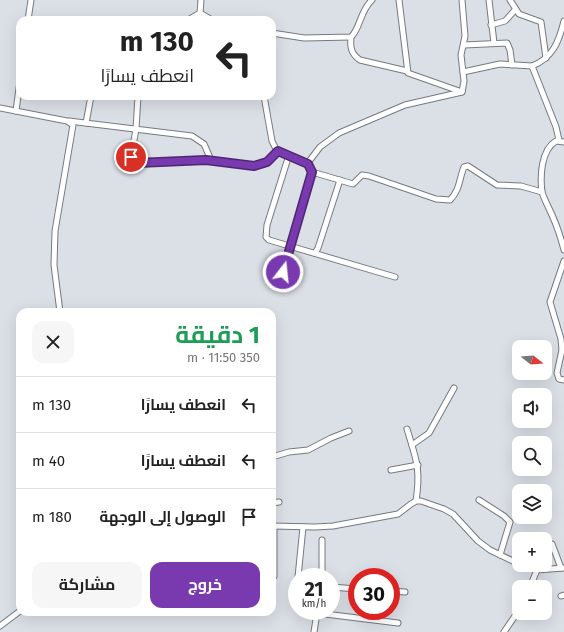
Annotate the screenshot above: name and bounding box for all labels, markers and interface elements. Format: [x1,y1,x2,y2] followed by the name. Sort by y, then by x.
[120,25,194,58] text: 130 m
[208,32,260,84] icon: left
[100,65,194,87] text: انعطف يسارًا
[114,140,148,174] pin
[120,146,142,168] icon: arrive
[262,251,304,293] position arrow
[32,321,74,363] button: close
[175,321,260,349] text: 1 دقيقة
[512,340,552,380] north arrow
[512,340,552,620] map controls
[187,350,260,365] text: 350 m · 11:50
[512,388,552,428] button: sound
[238,394,260,416] icon: left
[32,396,71,414] text: 130 m
[141,396,226,414] text: انعطف يسارًا
[512,436,552,476] button: search
[238,450,260,472] icon: left
[32,452,65,470] text: 40 m
[141,452,226,470] text: انعطف يسارًا
[512,484,552,524] button: layers
[238,506,260,528] icon: arrive
[32,508,72,526] text: 180 m
[99,508,226,526] text: الوصول إلى الوجهة
[512,532,552,572] button: +
[32,562,142,608] button: مشاركة
[150,562,260,608] button: خروج
[348,568,400,620] speed limit sign: 30
[304,577,324,601] text: 21
[512,580,552,620] button: −
[302,598,326,610] text: km/h

